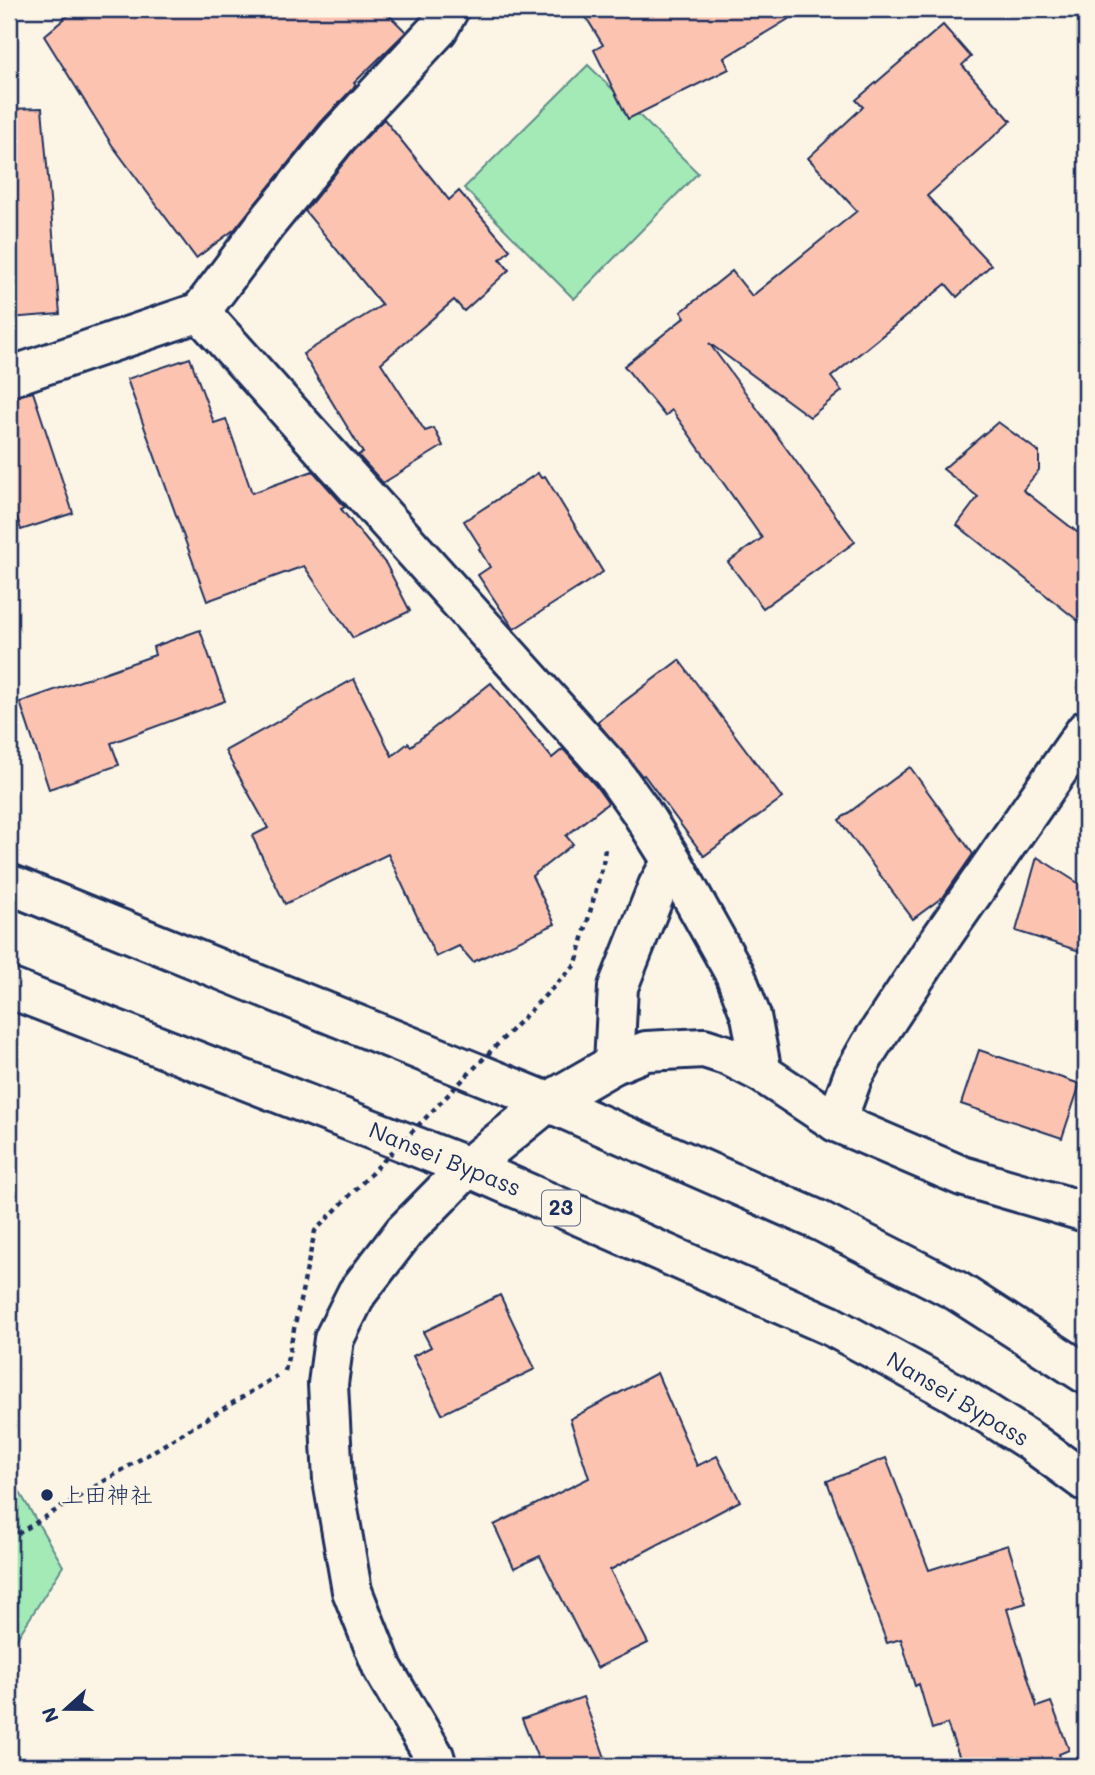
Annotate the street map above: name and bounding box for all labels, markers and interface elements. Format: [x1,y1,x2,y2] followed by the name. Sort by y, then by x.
[365,1114,526,1202] street label: Nansei Bypass
[542,1190,580,1226] road number: 23
[882,1344,1035,1452] street label: Nansei Bypass
[61,1479,153,1509] place label: 上田神社
[39,1487,55,1503] marker: 上田神社
[32,1674,102,1744] north arrow
[35,1704,64,1726] text: N

